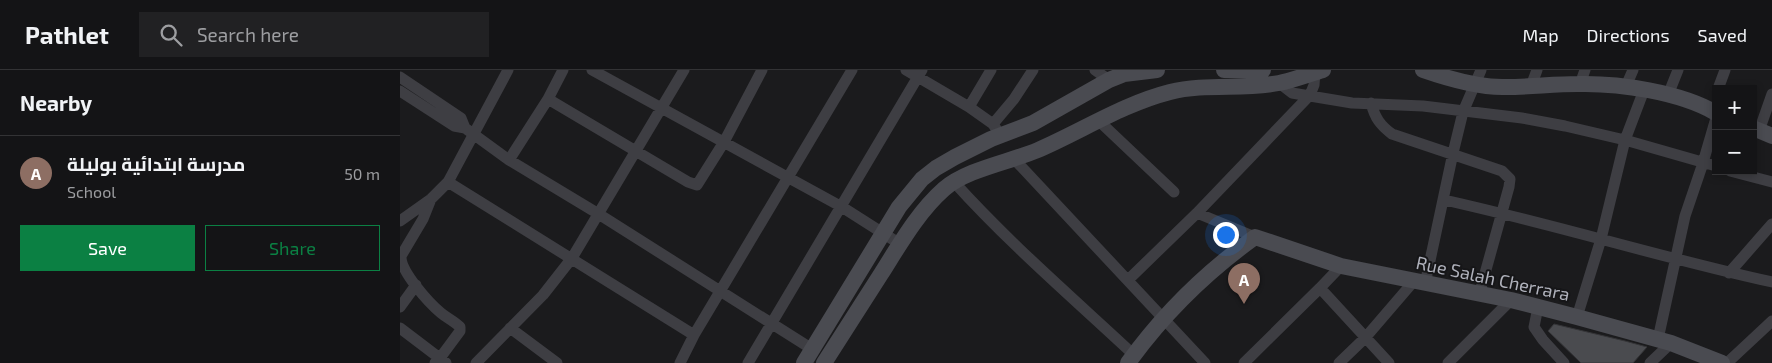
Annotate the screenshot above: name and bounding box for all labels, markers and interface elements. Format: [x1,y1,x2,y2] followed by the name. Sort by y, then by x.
[139,12,489,57] search box
[25,20,109,49] text: Pathlet
[157,21,185,49] icon: search
[197,23,299,46] text: Search here
[1522,24,1559,46] text: Map
[1587,24,1670,46] text: Directions
[1698,24,1747,46] text: Saved
[1712,85,1757,175] map controls
[1712,85,1757,130] button: +
[20,90,92,115] text: Nearby
[1712,130,1757,175] button: −
[67,152,245,175] text: مدرسة ابتدائية بوليلة
[31,164,41,183] text: A
[344,164,380,183] text: 50 m
[67,182,116,201] text: School
[1213,222,1239,248] your location
[20,225,195,271] button: Save
[205,225,380,271] button: Share
[1414,251,1572,305] street label: Rue Salah Cherrara
[1228,263,1260,304] pin: A

